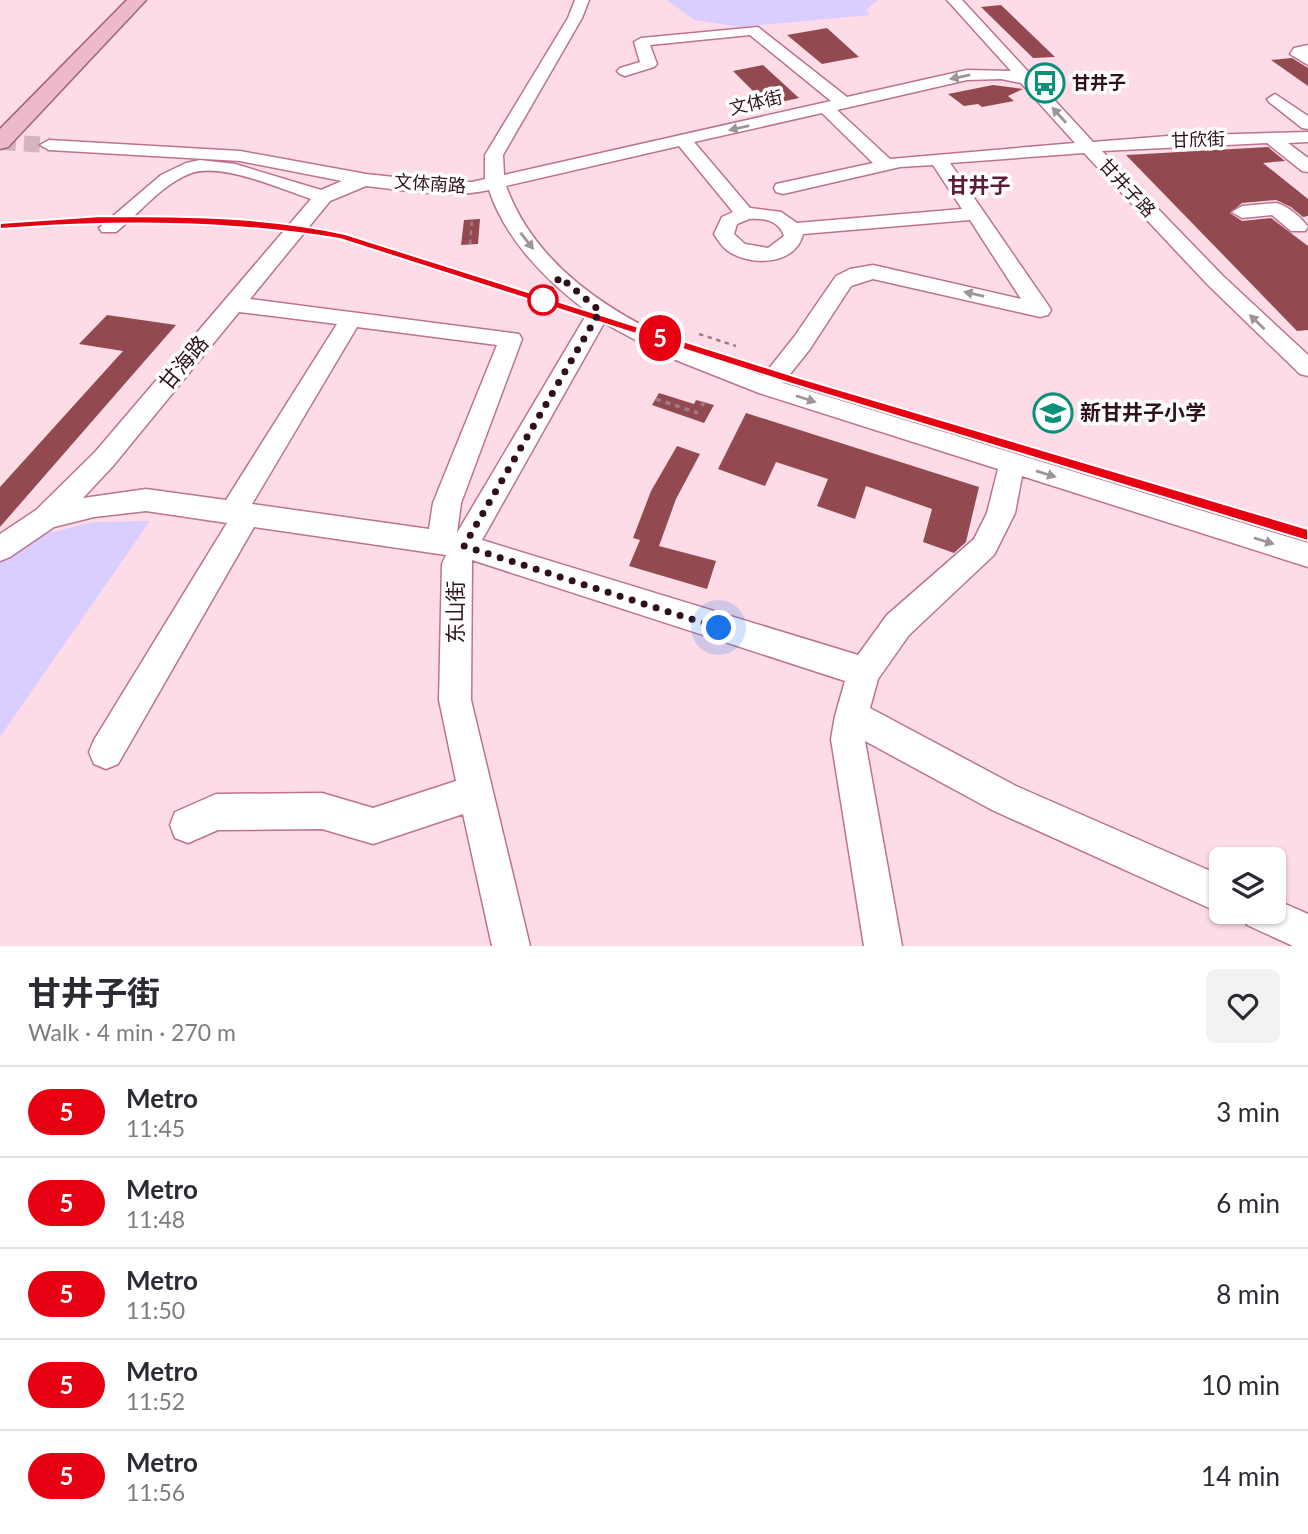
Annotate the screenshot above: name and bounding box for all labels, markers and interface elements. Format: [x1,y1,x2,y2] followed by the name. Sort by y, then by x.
[1024,62,1066,104] bus stop icon: 甘井子
[1072,71,1126,93] place label: 甘井子
[949,72,971,83] one-way arrow
[727,85,785,119] street label: 文体街
[1052,107,1068,124] one-way arrow
[728,123,750,134] one-way arrow
[1171,127,1225,151] street label: 甘欣街
[1095,153,1160,221] street label: 甘井子路
[393,170,467,196] street label: 文体南路
[948,172,1011,197] district label: 甘井子
[520,232,535,250] one-way arrow
[528,285,558,315] unlabelled marker
[963,289,985,300] one-way arrow
[1249,314,1266,331] one-way arrow
[637,315,683,361] line badge: 5
[653,323,667,352] text: 5
[153,330,213,394] street label: 甘海路
[1032,392,1074,434] school or university icon: 新甘井子小学
[795,395,816,405] one-way arrow
[1080,399,1206,424] place label: 新甘井子小学
[1036,469,1057,479] one-way arrow
[1253,536,1274,547] one-way arrow
[442,581,467,644] street label: 东山街
[701,610,736,645] your location
[1209,847,1286,924] map controls
[1209,847,1286,924] button: layers
[1206,969,1280,1043] button: heart
[28,972,160,1012] text: 甘井子街
[28,1018,236,1046] text: Walk · 4 min · 270 m
[126,1082,198,1114] text: Metro
[1216,1096,1280,1128] text: 3 min
[60,1097,73,1126] text: 5
[126,1114,185,1142] text: 11:45
[126,1173,198,1205] text: Metro
[1216,1187,1280,1219] text: 6 min
[60,1188,73,1217] text: 5
[126,1205,185,1233] text: 11:48
[126,1264,198,1296] text: Metro
[1216,1278,1280,1310] text: 8 min
[60,1279,73,1308] text: 5
[126,1296,185,1324] text: 11:50
[126,1355,198,1387] text: Metro
[1201,1369,1280,1401] text: 10 min
[60,1370,73,1399] text: 5
[126,1387,185,1415] text: 11:52
[126,1446,198,1478] text: Metro
[1201,1460,1280,1492] text: 14 min
[60,1461,73,1490] text: 5
[126,1478,185,1506] text: 11:56

